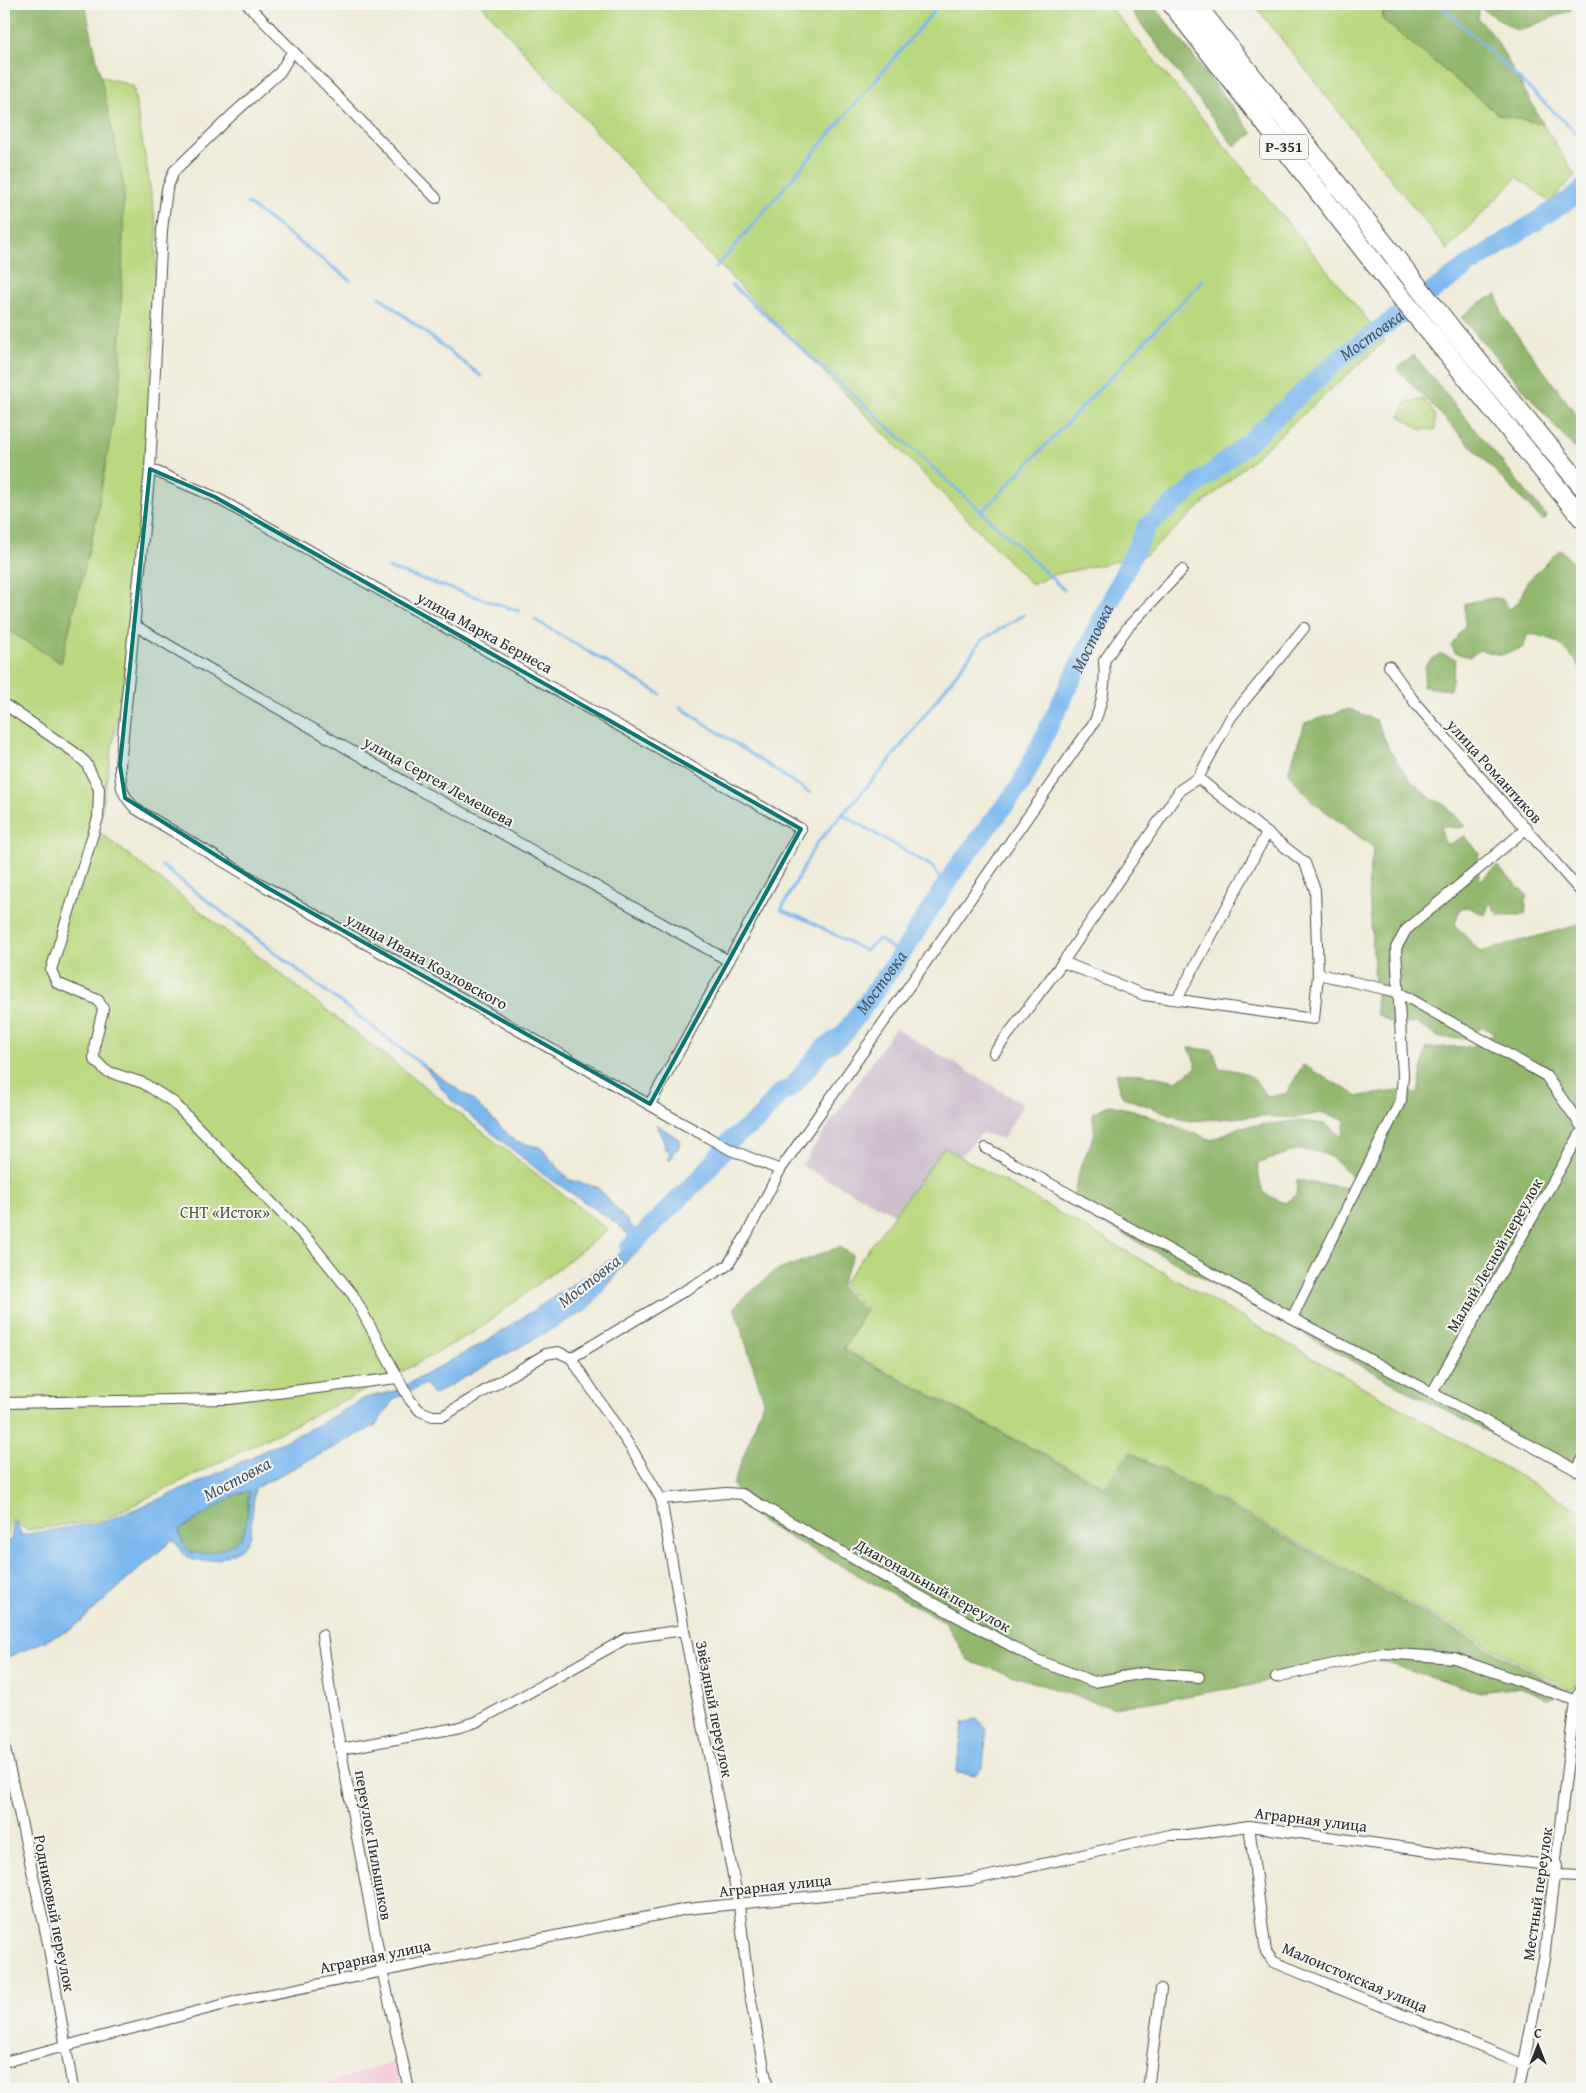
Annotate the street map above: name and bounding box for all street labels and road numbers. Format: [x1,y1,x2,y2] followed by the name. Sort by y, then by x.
[1260,134,1308,160] road number: Р-351
[412,584,558,679] street label: улица Марка Бернеса
[1441,713,1549,829] street label: улица Романтиков
[358,729,519,833] street label: улица Сергея Лемешева
[341,906,512,1016] street label: улица Ивана Козловского
[1440,1173,1548,1337] street label: Малый Лесной переулок
[850,1532,1016,1638] street label: Диагональный переулок
[690,1639,740,1780] street label: Звёздный переулок
[349,1768,399,1922] street label: переулок Пильщиков
[1253,1800,1369,1838] street label: Аграрная улица
[1516,1825,1558,1962] street label: Местный переулок
[28,1833,82,1994] street label: Родниковый переулок
[718,1867,833,1903] street label: Аграрная улица
[317,1932,433,1979] street label: Аграрная улица
[1279,1935,1432,2019] street label: Малоистокская улица

